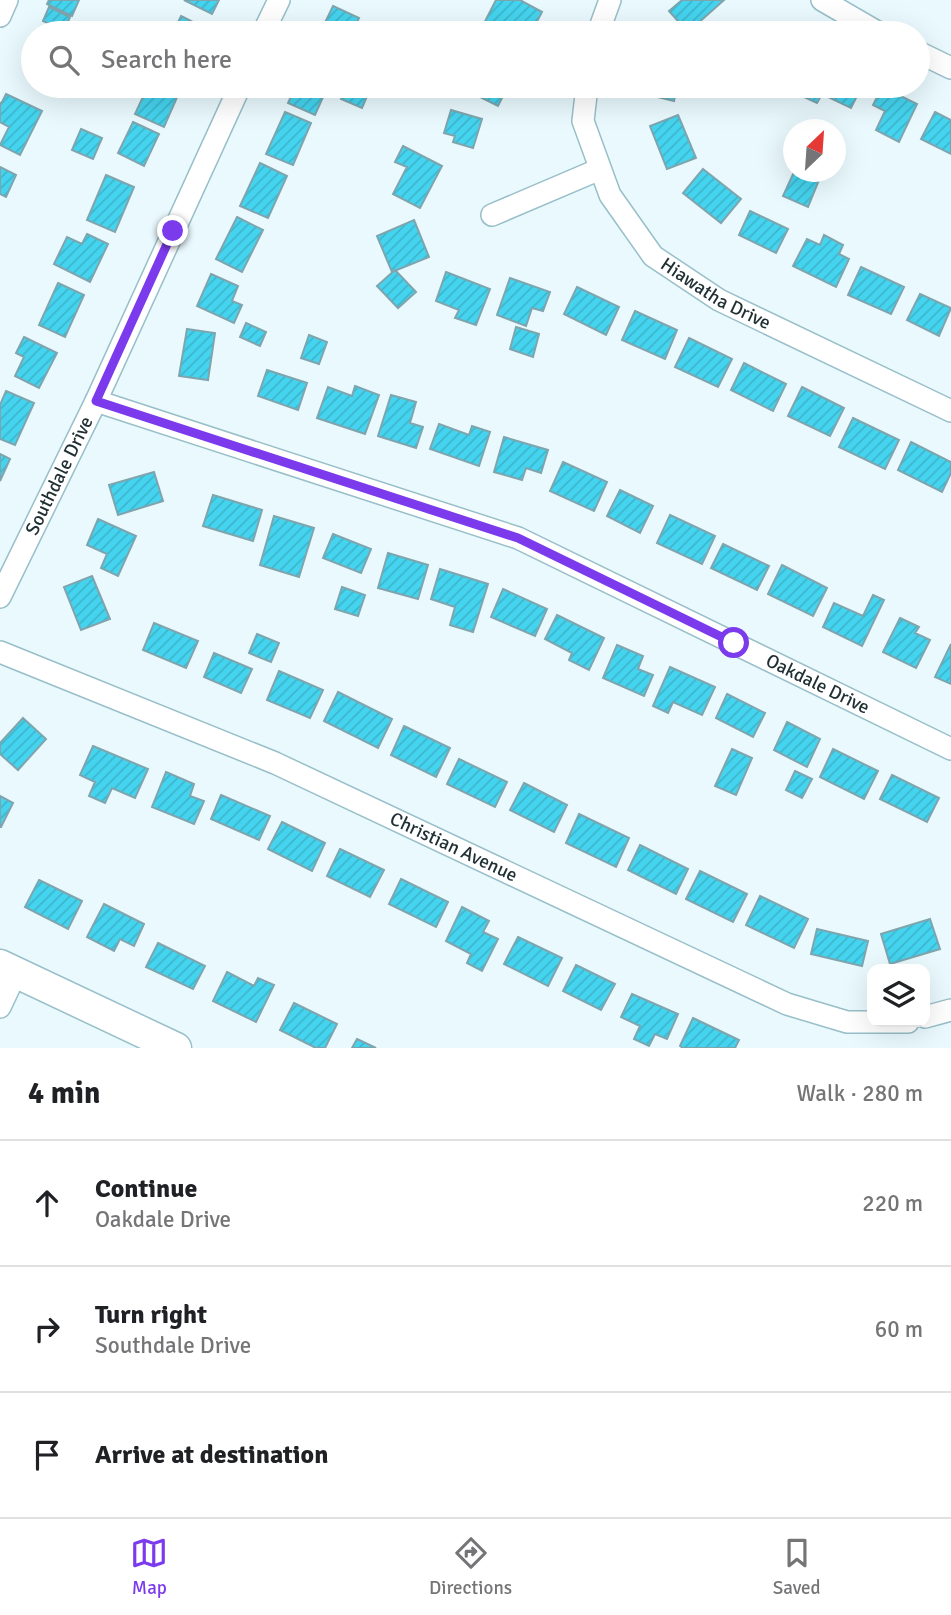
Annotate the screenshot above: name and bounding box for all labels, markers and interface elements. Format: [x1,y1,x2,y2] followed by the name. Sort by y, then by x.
[21,21,930,98] search box
[45,41,83,79] icon: search
[101,44,232,76] text: Search here
[783,119,846,182] north arrow
[157,215,188,246] route end
[656,252,775,335] street label: Hiawatha Drive
[20,412,99,539] street label: Southdale Drive
[718,627,749,658] route start
[762,649,873,719] street label: Oakdale Drive
[386,807,521,887] street label: Christian Avenue
[867,964,930,1027] map controls
[867,964,930,1027] button: layers
[28,1075,100,1112] text: 4 min
[797,1079,923,1108] text: Walk · 280 m
[95,1173,197,1205] text: Continue
[28,1184,66,1222] icon: ahead
[862,1189,923,1218] text: 220 m
[95,1205,231,1234] text: Oakdale Drive
[95,1299,207,1331] text: Turn right
[28,1310,66,1348] icon: right
[875,1315,923,1344] text: 60 m
[95,1331,251,1360] text: Southdale Drive
[28,1436,66,1474] icon: arrive
[95,1439,328,1471] text: Arrive at destination
[130,1534,168,1600] tab: Map
[429,1534,512,1600] tab: Directions
[773,1534,821,1600] tab: Saved

